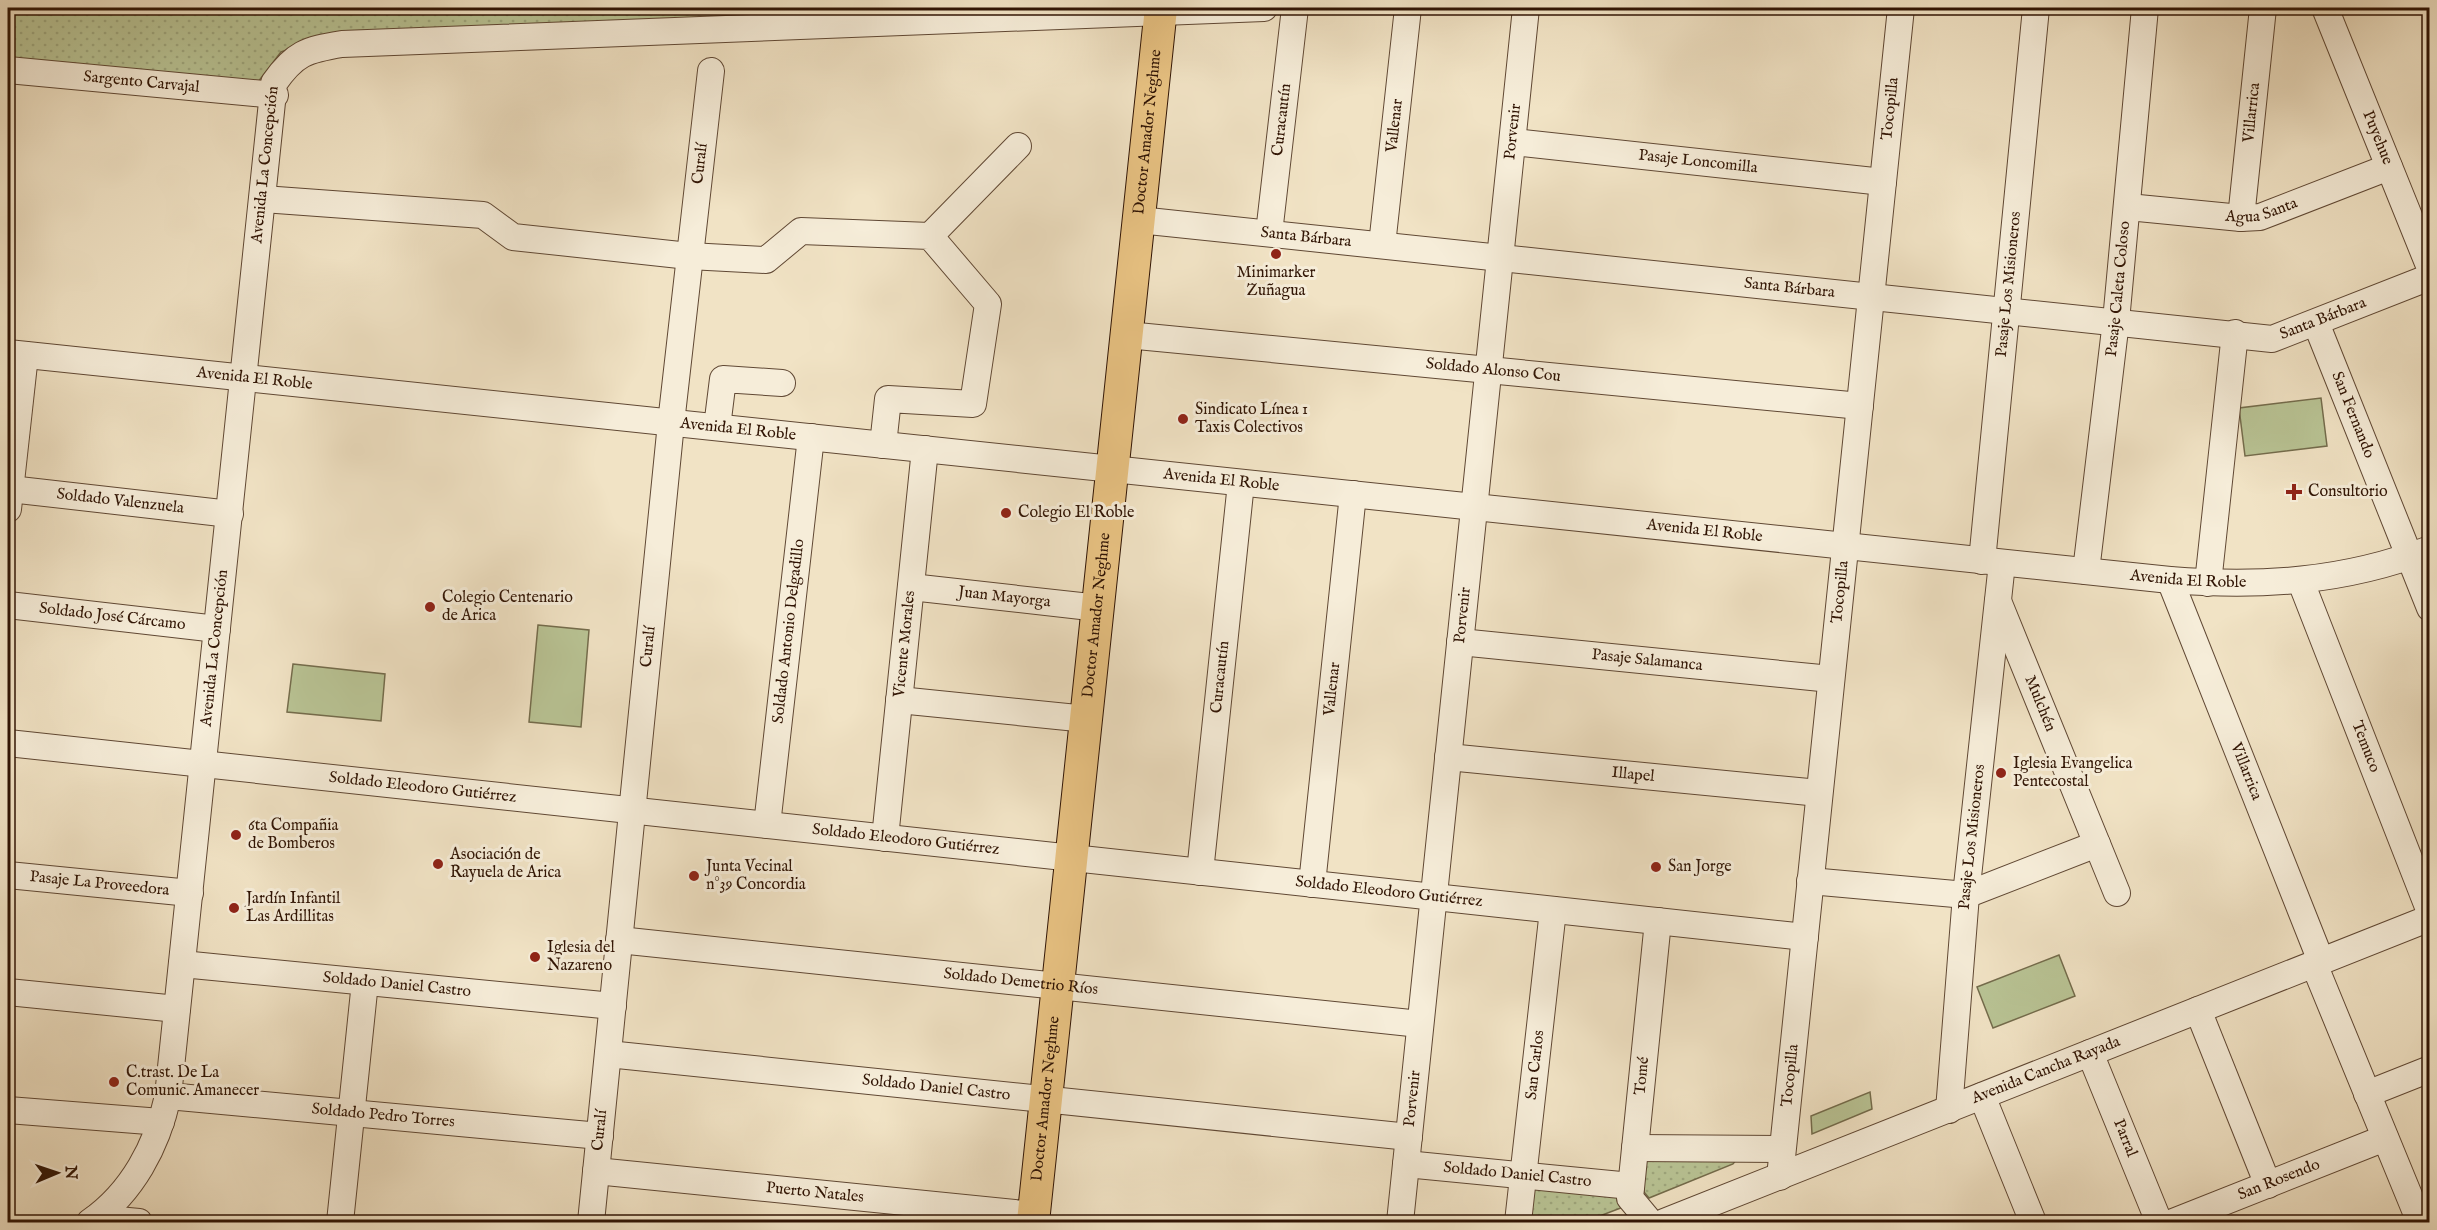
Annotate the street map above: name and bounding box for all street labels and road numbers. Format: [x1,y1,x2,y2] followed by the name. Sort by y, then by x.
[1129,48,1167,216] street label: Doctor Amador Neghme
[83,67,201,98] street label: Sargento Carvajal
[1877,76,1904,141] street label: Tocopilla
[1268,82,1296,157] street label: Curacautín
[2239,82,2265,145] street label: Villarrica
[247,85,284,245] street label: Avenida La Concepción
[1382,98,1408,155] street label: Vallenar
[1500,103,1526,161] street label: Porvenir
[2358,108,2397,168] street label: Puyehue
[688,140,713,185] street label: Curalí
[1637,146,1759,178] street label: Pasaje Loncomilla
[2223,193,2301,228] street label: Agua Santa
[1992,210,2026,358] street label: Pasaje Los Misioneros
[2102,220,2135,358] street label: Pasaje Caleta Coloso
[1260,223,1353,252] street label: Santa Bárbara
[1743,274,1836,303] street label: Santa Bárbara
[2277,293,2369,345] street label: Santa Bárbara
[1425,354,1562,387] street label: Soldado Alonso Cou
[195,363,314,395] street label: Avenida El Roble
[2326,369,2379,461] street label: San Fernando
[678,414,797,446] street label: Avenida El Roble
[1161,464,1280,496] street label: Avenida El Roble
[56,484,185,519] street label: Soldado Valenzuela
[1645,515,1764,547] street label: Avenida El Roble
[1078,532,1116,699] street label: Doctor Amador Neghme
[769,537,809,725] street label: Soldado Antonio Delgadillo
[1827,560,1854,624] street label: Tocopilla
[2128,566,2246,593] street label: Avenida El Roble
[197,568,233,729] street label: Avenida La Concepción
[955,582,1052,613] street label: Juan Mayorga
[1450,586,1476,644] street label: Porvenir
[889,589,920,699] street label: Vicente Morales
[38,599,187,635] street label: Soldado José Cárcamo
[637,624,661,668] street label: Curalí
[1207,639,1234,714] street label: Curacautín
[1591,645,1704,676] street label: Pasaje Salamanca
[1320,661,1345,718] street label: Vallenar
[2020,673,2060,735] street label: Mulchén
[2346,718,2385,776] street label: Temuco
[2225,739,2266,803] street label: Villarrica
[1611,763,1656,787] street label: Illapel
[1955,763,1990,911] street label: Pasaje Los Misioneros
[328,768,517,808] street label: Soldado Eleodoro Gutiérrez
[811,820,1000,860] street label: Soldado Eleodoro Gutiérrez
[29,867,170,901] street label: Pasaje La Proveedora
[1294,872,1484,912] street label: Soldado Eleodoro Gutiérrez
[943,964,1099,1000] street label: Soldado Demetrio Ríos
[322,968,472,1002] street label: Soldado Daniel Castro
[1027,1015,1065,1182] street label: Doctor Amador Neghme
[1522,1029,1549,1101] street label: San Carlos
[1968,1032,2123,1109] street label: Avenida Cancha Rayada
[1777,1043,1804,1108] street label: Tocopilla
[1630,1056,1654,1096] street label: Tomé
[1400,1069,1426,1128] street label: Porvenir
[861,1070,1012,1106] street label: Soldado Daniel Castro
[311,1099,456,1133] street label: Soldado Pedro Torres
[588,1107,612,1152] street label: Curalí
[2108,1116,2142,1161] street label: Parral
[2235,1155,2323,1205] street label: San Rosendo
[1442,1158,1593,1192] street label: Soldado Daniel Castro
[765,1178,865,1208] street label: Puerto Natales

